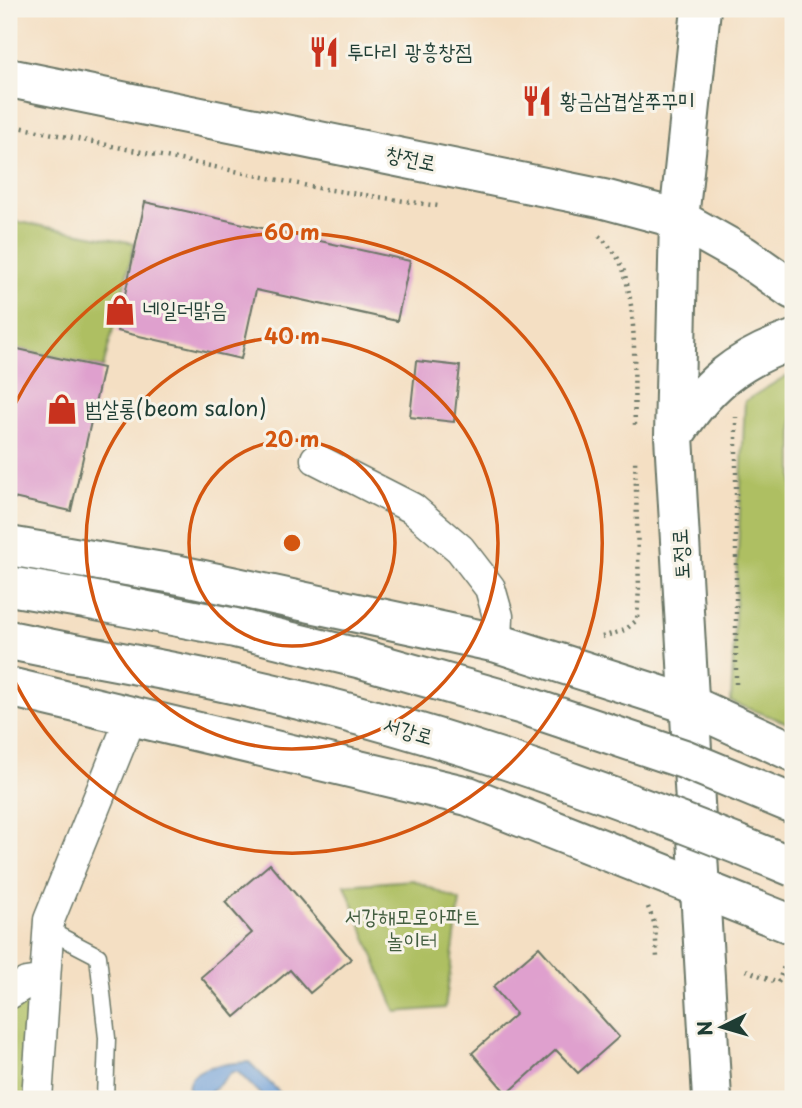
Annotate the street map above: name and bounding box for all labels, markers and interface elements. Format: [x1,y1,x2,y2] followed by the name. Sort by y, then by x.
[347,34,472,66] place label: 투다리 광흥창점
[307,35,341,69] restaurant icon: 투다리 광흥창점
[560,83,695,115] place label: 황금삼겹살쭈꾸미
[520,84,554,118] restaurant icon: 황금삼겹살쭈꾸미
[383,136,440,178] street label: 창전로
[264,215,320,247] text: 60 m
[143,292,228,324] place label: 네일더맑음
[103,293,137,327] shop icon: 네일더맑음
[264,319,320,351] text: 40 m
[85,391,267,423] place label: 범살롱(beom salon)
[45,392,79,426] shop icon: 범살롱(beom salon)
[265,422,319,454] text: 20 m
[662,528,696,580] street label: 토정로
[280,531,304,555] centre of rings
[380,707,437,751] street label: 서강로
[344,899,480,955] park label: 서강해모로아파트 놀이터
[686,992,756,1062] north arrow
[689,1020,719,1037] text: N

